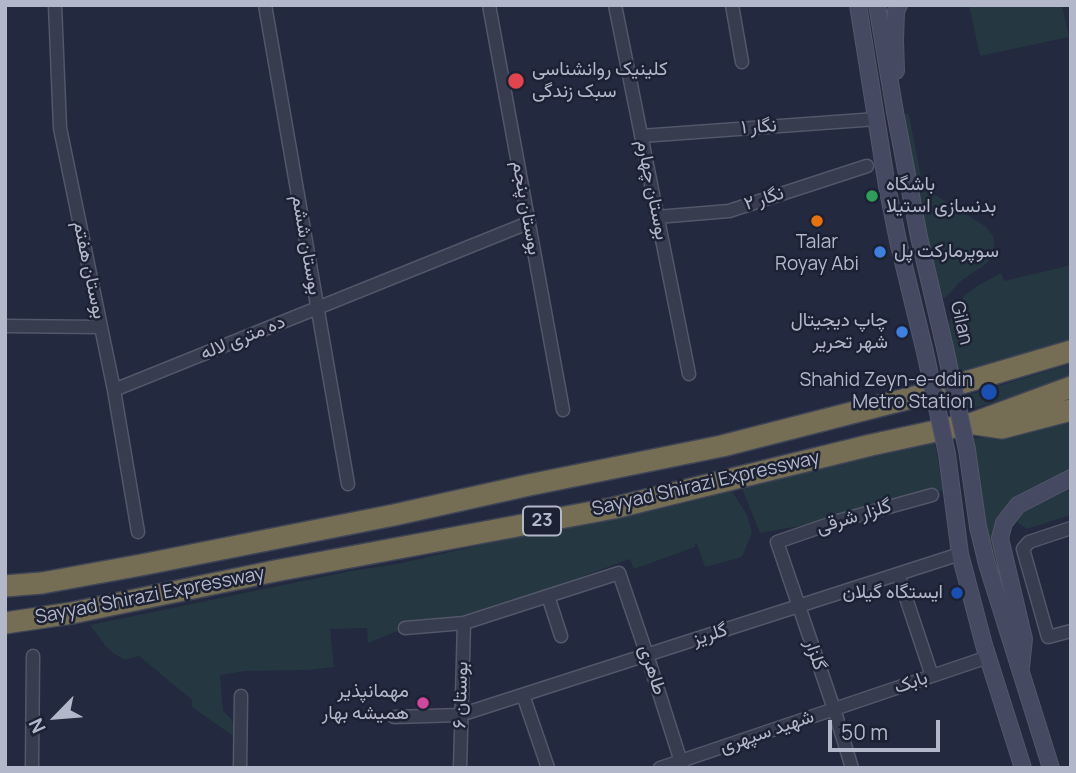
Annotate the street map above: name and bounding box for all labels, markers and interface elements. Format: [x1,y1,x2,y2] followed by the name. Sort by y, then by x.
[532,59,668,103] place label: کلینیک روانشناسی سبک زندگی
[506,71,526,91] marker: کلینیک روانشناسی سبک زندگی
[740,114,778,140] street label: نگار ۱
[631,138,673,242] street label: بوستان چهارم
[507,159,545,257] street label: بوستان پنجم
[886,174,996,218] place label: باشگاه بدنسازی استیلا
[741,182,787,216] street label: نگار ۲
[864,188,880,204] marker: باشگاه بدنسازی استیلا
[286,193,326,297] street label: بوستان ششم
[809,213,825,229] marker: Talar Royay Abi
[68,219,110,321] street label: بوستان هفتم
[775,232,859,276] place label: Talar Royay Abi
[894,241,999,263] place label: سوپرمارکت پل
[872,244,888,260] marker: سوپرمارکت پل
[945,299,977,347] street label: Gilan
[791,310,888,354] place label: چاپ دیجیتال شهر تحریر
[197,311,289,365] street label: ده متری لاله
[894,324,910,340] marker: چاپ دیجیتال شهر تحریر
[799,370,973,414] place label: Shahid Zeyn-e-ddin Metro Station
[979,382,999,402] marker: Shahid Zeyn-e-ddin Metro Station
[590,447,822,521] street label: Sayyad Shirazi Expressway
[814,495,894,539] street label: گلزار شرقی
[523,506,561,536] road number: 23
[33,563,267,629] street label: Sayyad Shirazi Expressway
[842,582,943,604] place label: ایستگاه گیلان
[949,585,965,601] marker: ایستگاه گیلان
[689,619,731,651] street label: گلریز
[799,636,831,674] street label: گلزار
[633,642,671,698] street label: طاهری
[448,661,474,729] street label: بوستان ۶
[891,667,931,699] street label: بابک
[322,681,409,725] place label: مهمانپذیر همیشه بهار
[21,682,91,752] north arrow
[415,695,431,711] marker: مهمانپذیر همیشه بهار
[717,705,817,759] street label: شهید سپهری
[831,706,943,750] scale bar
[22,714,52,738] text: N
[841,718,888,746] text: 50 m

